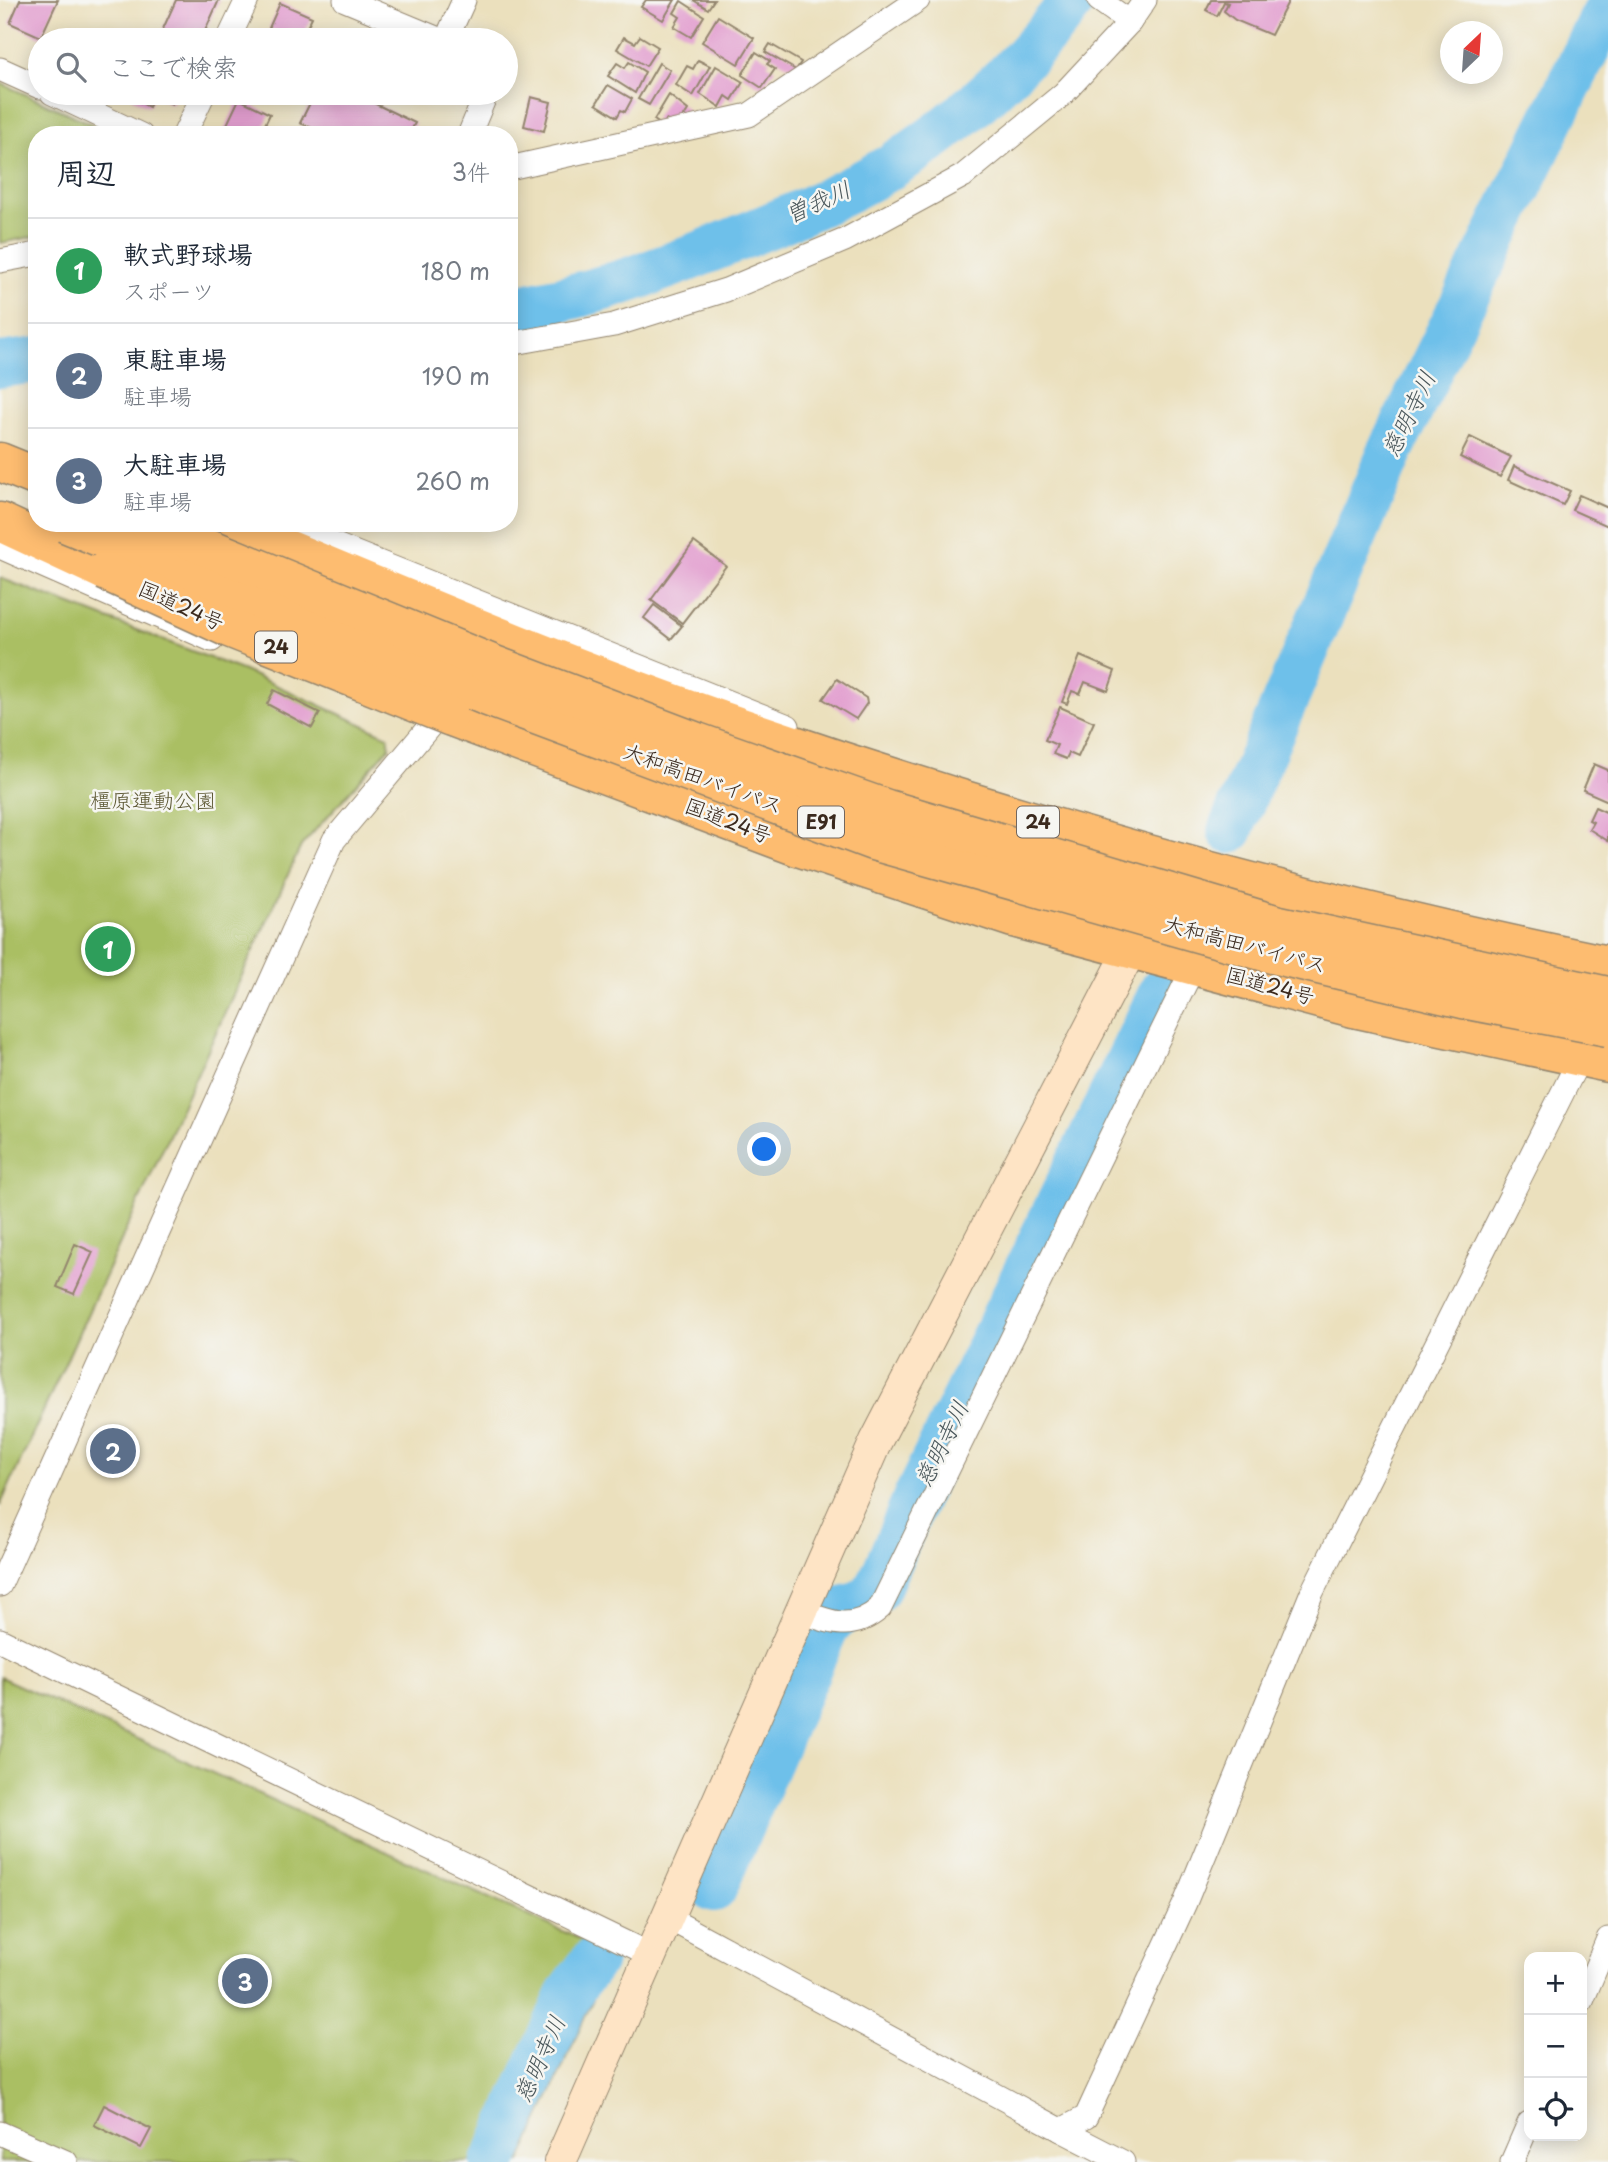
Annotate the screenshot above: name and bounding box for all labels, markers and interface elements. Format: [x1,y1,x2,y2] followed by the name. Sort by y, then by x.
[1440,21,1503,84] north arrow
[28,28,518,105] search box
[108,47,238,86] text: ここで検索
[52,48,90,86] icon: search
[56,149,116,194] text: 周辺
[452,154,490,189] text: 3件
[779,171,856,231] water label: 曽我川
[123,234,253,273] text: 軟式野球場
[74,253,85,288] text: 1
[421,253,490,288] text: 180 m
[123,273,215,308] text: スポーツ
[123,339,227,378] text: 東駐車場
[71,358,87,393] text: 2
[422,358,490,393] text: 190 m
[1372,364,1444,462] water label: 慈明寺川
[123,378,192,413] text: 駐車場
[123,444,227,483] text: 大駐車場
[71,463,87,498] text: 3
[415,463,490,498] text: 260 m
[123,483,192,518] text: 駐車場
[134,571,230,637] street label: 国道24号
[255,632,297,662] road number: 24
[619,733,788,821] street label: 大和高田バイパス
[90,783,216,815] park label: 橿原運動公園
[680,788,777,850] street label: 国道24号
[798,806,844,838] road number: E91
[1017,806,1059,838] road number: 24
[1160,906,1331,980] street label: 大和高田バイパス
[85,923,131,975] pin: 1
[1222,957,1319,1011] street label: 国道24号
[747,1132,781,1166] your location
[905,1394,977,1492] water label: 慈明寺川
[90,1425,136,1477] pin: 2
[1524,1952,1587,2141] map controls
[1524,1952,1587,2015] button: +
[222,1955,268,2007] pin: 3
[504,2009,573,2108] water label: 慈明寺川
[1524,2015,1587,2078] button: −
[1524,2078,1587,2141] button: locate

